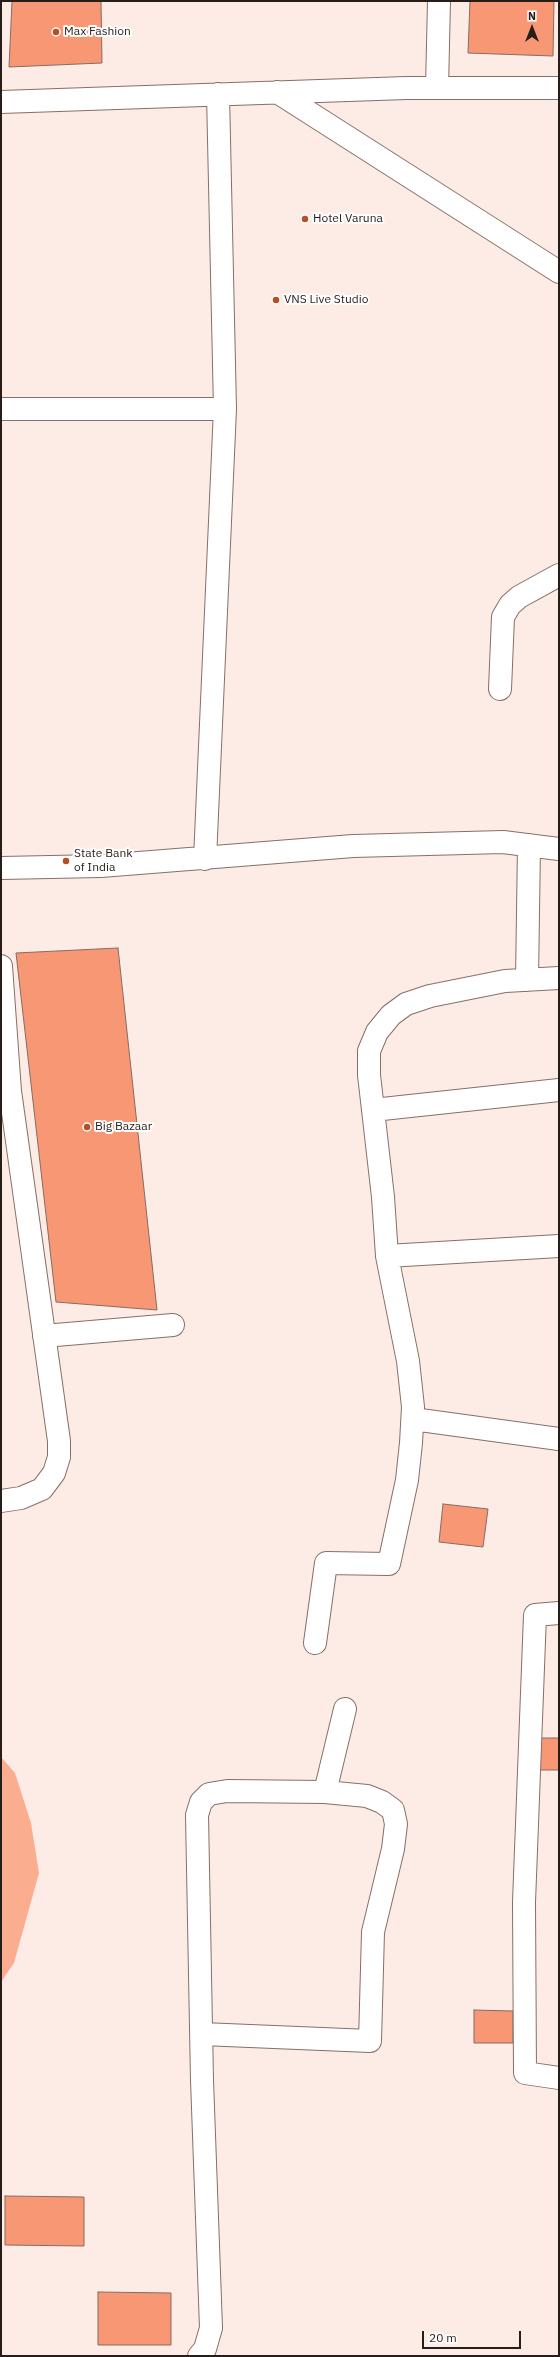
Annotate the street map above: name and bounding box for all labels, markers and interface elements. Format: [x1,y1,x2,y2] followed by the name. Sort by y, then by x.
[512,8,552,48] north arrow
[528,9,536,23] text: N
[64,25,131,39] place label: Max Fashion
[51,27,61,37] marker: Max Fashion
[313,212,383,226] place label: Hotel Varuna
[300,214,310,224] marker: Hotel Varuna
[284,293,369,307] place label: VNS Live Studio
[271,295,281,305] marker: VNS Live Studio
[74,847,133,875] place label: State Bank of India
[61,856,71,866] marker: State Bank of India
[95,1120,152,1134] place label: Big Bazaar
[82,1122,92,1132] marker: Big Bazaar
[424,2323,523,2349] scale bar
[429,2330,457,2345] text: 20 m

